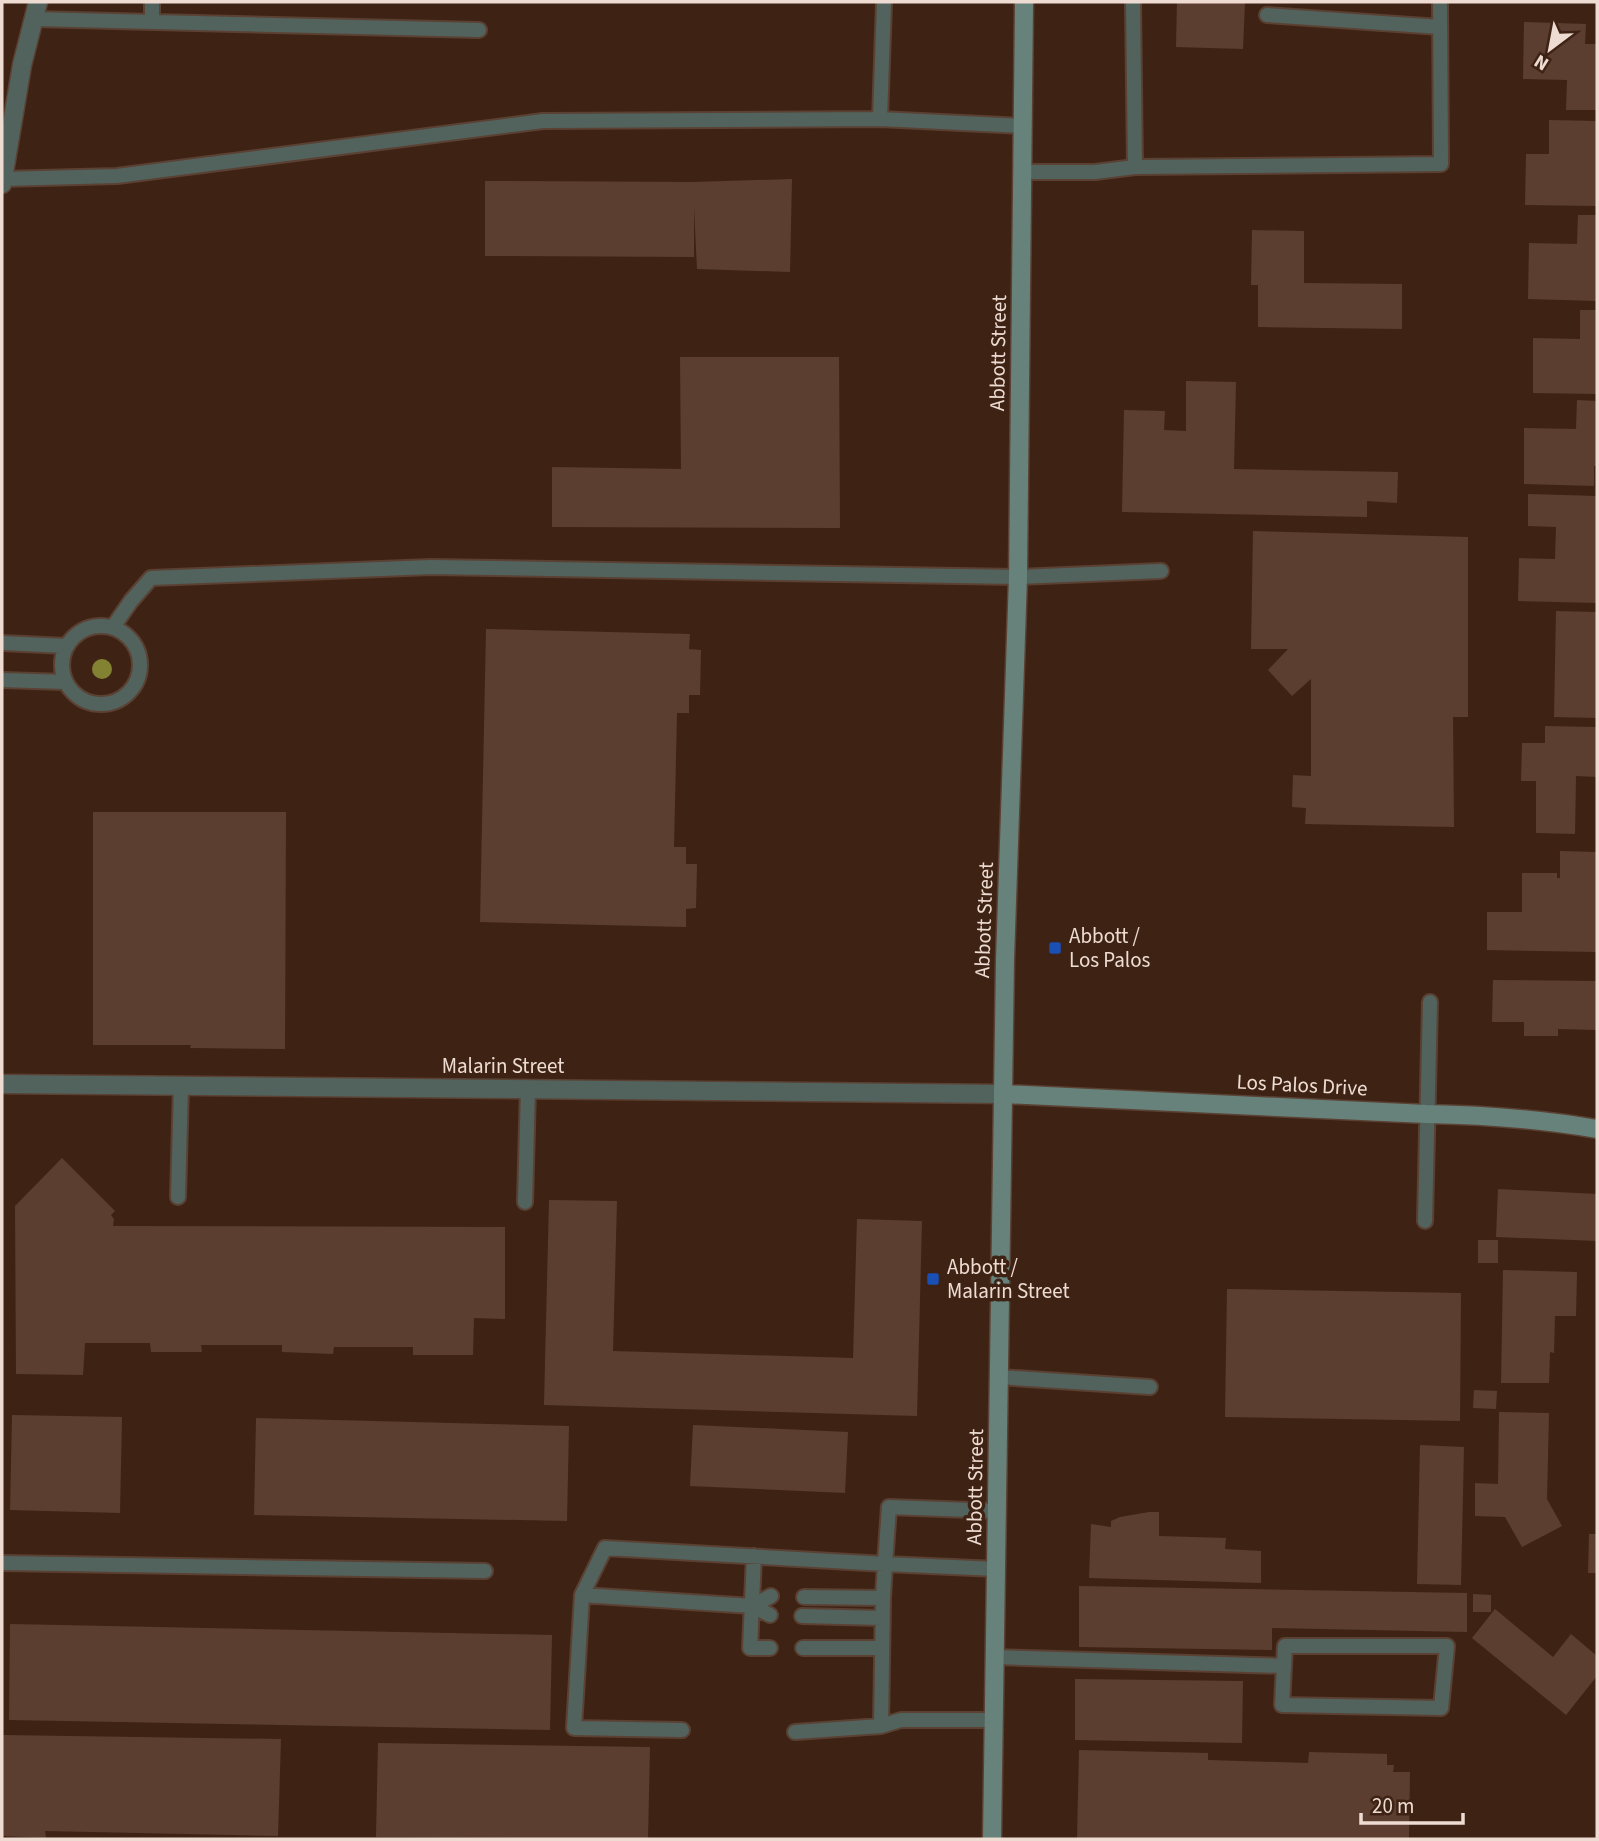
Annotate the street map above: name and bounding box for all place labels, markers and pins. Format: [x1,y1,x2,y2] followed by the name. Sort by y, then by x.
[1069,921,1151,975] place label: Abbott / Los Palos
[1047,940,1063,956] marker: Abbott / Los Palos
[947,1252,1070,1306] place label: Abbott / Malarin Street
[925,1271,941,1287] marker: Abbott / Malarin Street

